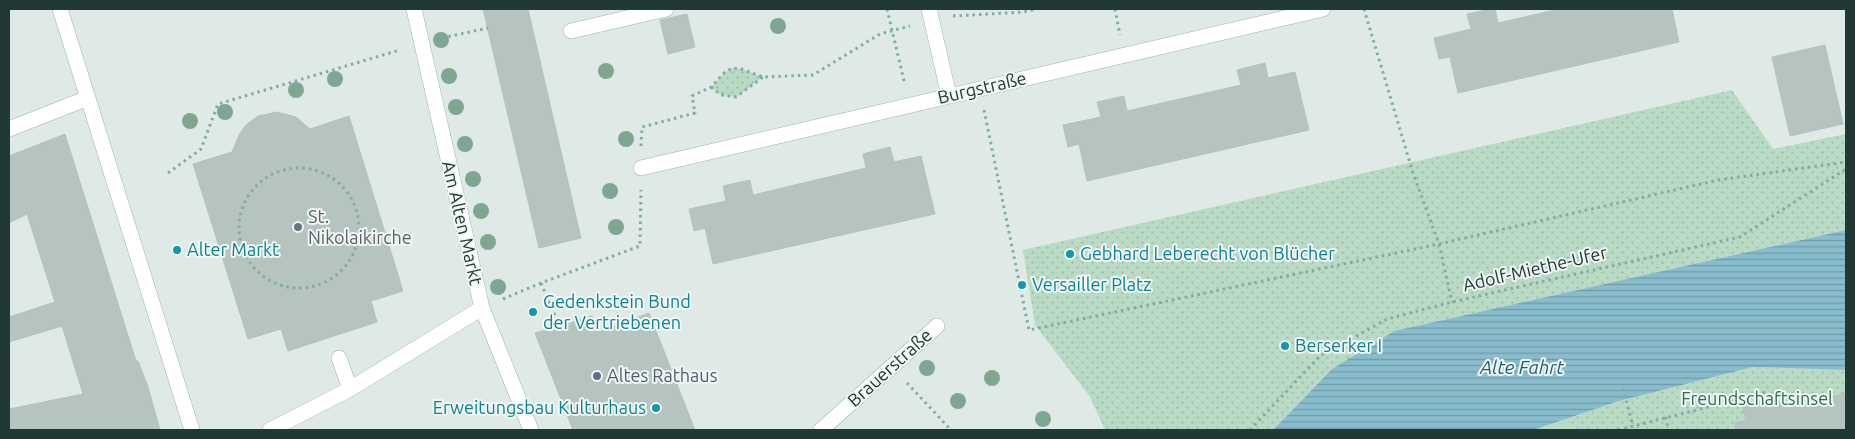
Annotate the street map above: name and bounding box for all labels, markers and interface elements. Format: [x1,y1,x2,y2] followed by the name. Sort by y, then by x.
[935,67,1028,107] street label: Burgstraße
[439,159,487,287] street label: Am Alten Markt
[308,206,412,247] place label: St. Nikolaikirche
[292,221,304,233] marker: St. Nikolaikirche
[187,239,279,259] place label: Alter Markt
[1461,242,1609,294] street label: Adolf-Miethe-Ufer
[1080,243,1335,263] place label: Gebhard Leberecht von Blücher
[171,244,183,256] marker: Alter Markt
[1064,248,1076,260] marker: Gebhard Leberecht von Blücher
[1032,274,1151,294] place label: Versailler Platz
[1016,279,1028,291] marker: Versailler Platz
[543,291,691,332] place label: Gedenkstein Bund der Vertriebenen
[527,306,539,318] marker: Gedenkstein Bund der Vertriebenen
[843,324,936,410] street label: Brauerstraße
[1295,335,1382,355] place label: Berserker I
[1279,340,1291,352] marker: Berserker I
[1479,356,1564,378] water label: Alte Fahrt
[607,365,718,385] place label: Altes Rathaus
[591,370,603,382] marker: Altes Rathaus
[1681,388,1833,408] park label: Freundschaftsinsel
[433,397,646,417] place label: Erweitungsbau Kulturhaus
[650,402,662,414] marker: Erweitungsbau Kulturhaus

